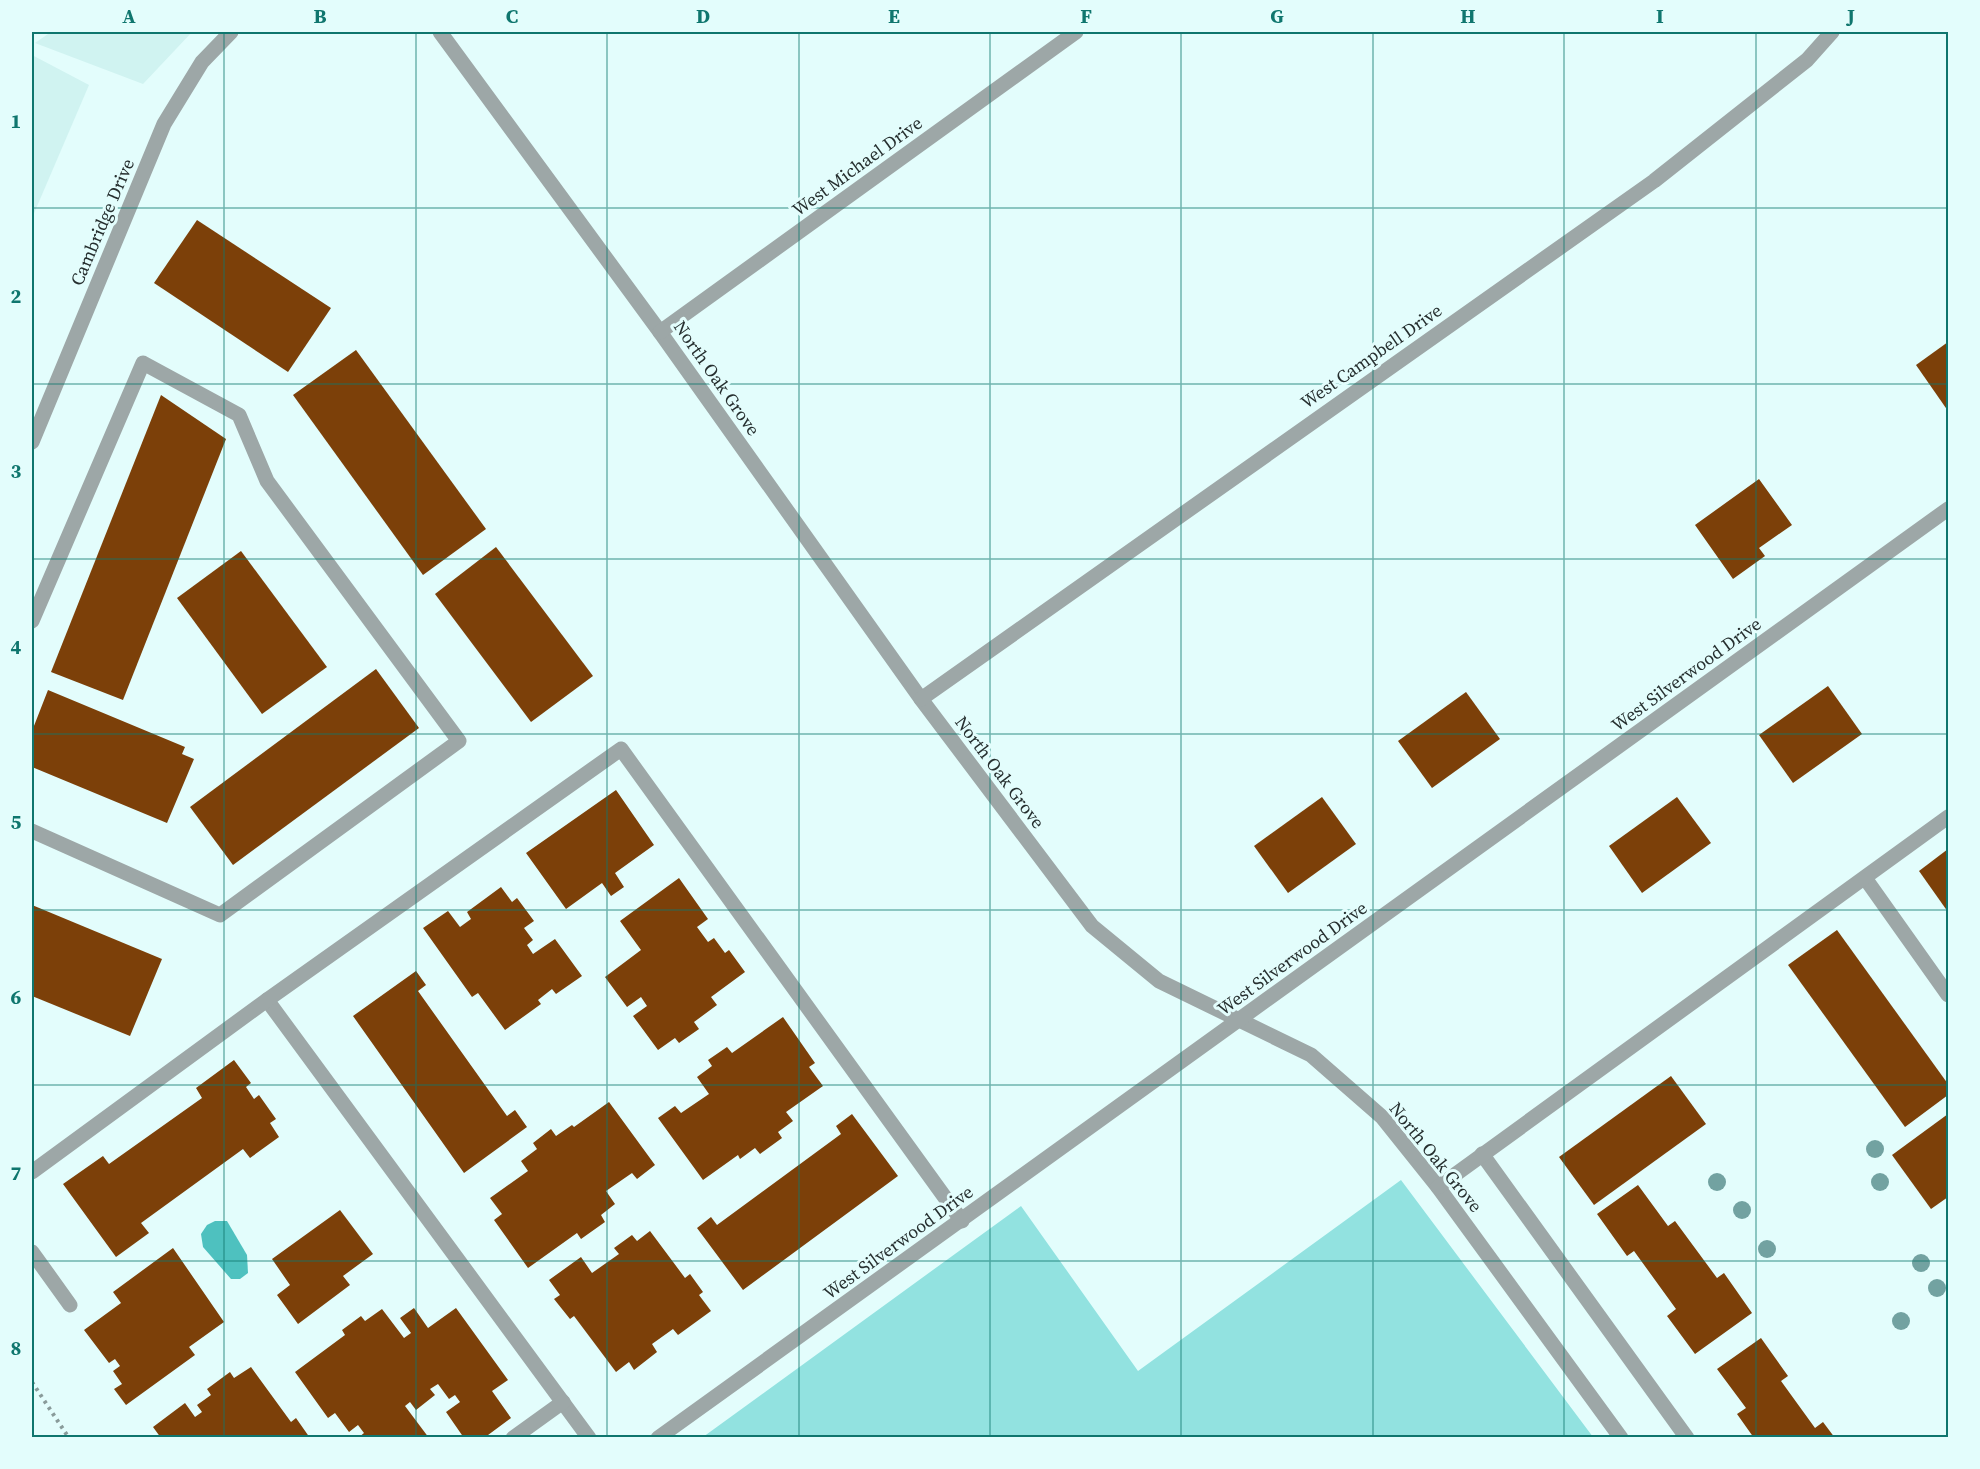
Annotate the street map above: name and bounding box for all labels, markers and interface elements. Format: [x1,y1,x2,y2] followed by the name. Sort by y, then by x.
[122,2,136,30] text: A
[313,2,327,30] text: B
[506,2,518,30] text: C
[696,2,710,30] text: D
[888,2,900,30] text: E
[1080,2,1092,30] text: F
[1270,2,1284,30] text: G
[1460,2,1476,30] text: H
[1656,2,1664,30] text: I
[1845,2,1855,30] text: J
[11,107,21,135] text: 1
[787,110,927,222] street label: West Michael Drive
[64,155,140,289] street label: Cambridge Drive
[11,282,22,310] text: 2
[1295,298,1447,414] street label: West Campbell Drive
[668,315,766,441] street label: North Oak Grove
[11,457,22,485] text: 3
[1606,611,1766,737] street label: West Silverwood Drive
[11,633,22,661] text: 4
[949,711,1051,833] street label: North Oak Grove
[11,808,22,836] text: 5
[1212,895,1372,1021] street label: West Silverwood Drive
[11,983,22,1011] text: 6
[1384,1097,1488,1217] street label: North Oak Grove
[11,1159,22,1187] text: 7
[818,1179,978,1305] street label: West Silverwood Drive
[11,1334,21,1362] text: 8

